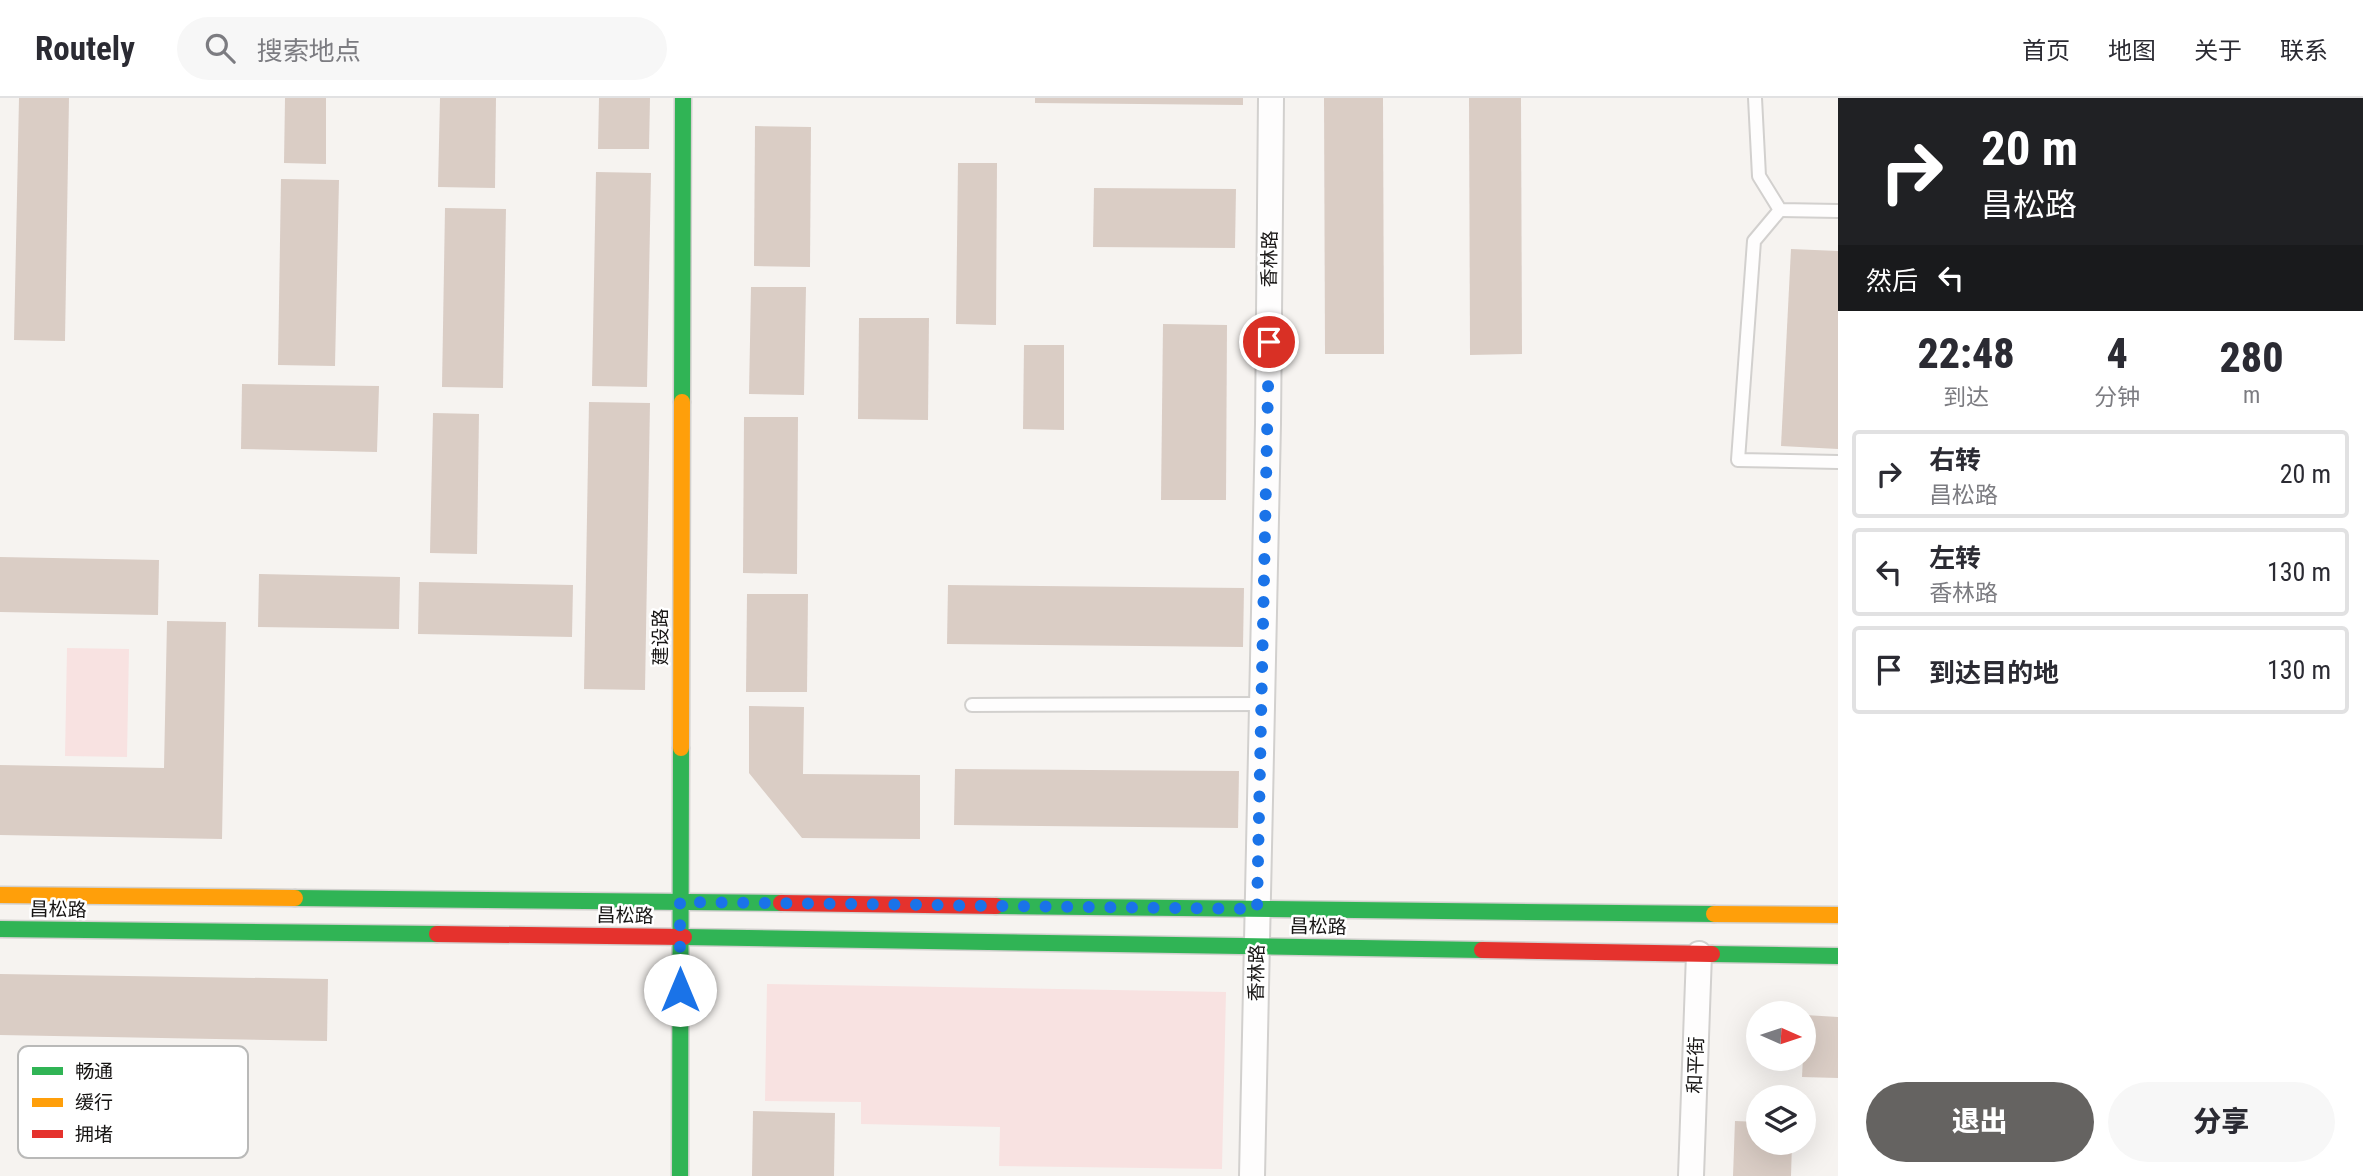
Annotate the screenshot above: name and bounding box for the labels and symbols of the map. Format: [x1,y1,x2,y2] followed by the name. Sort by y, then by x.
[1258,230,1281,288] street label: 香林路
[1239,312,1299,372] pin
[649,608,672,666] street label: 建设路
[29,898,87,921] street label: 昌松路
[596,904,654,927] street label: 昌松路
[1289,915,1347,938] street label: 昌松路
[1245,944,1268,1002] street label: 香林路
[643,953,717,1027] position arrow
[1746,1001,1816,1071] north arrow
[1683,1036,1708,1094] street label: 和平街
[18,1046,248,1158] legend
[75,1060,113,1083] text: 畅通
[75,1091,113,1114] text: 缓行
[75,1123,113,1146] text: 拥堵

